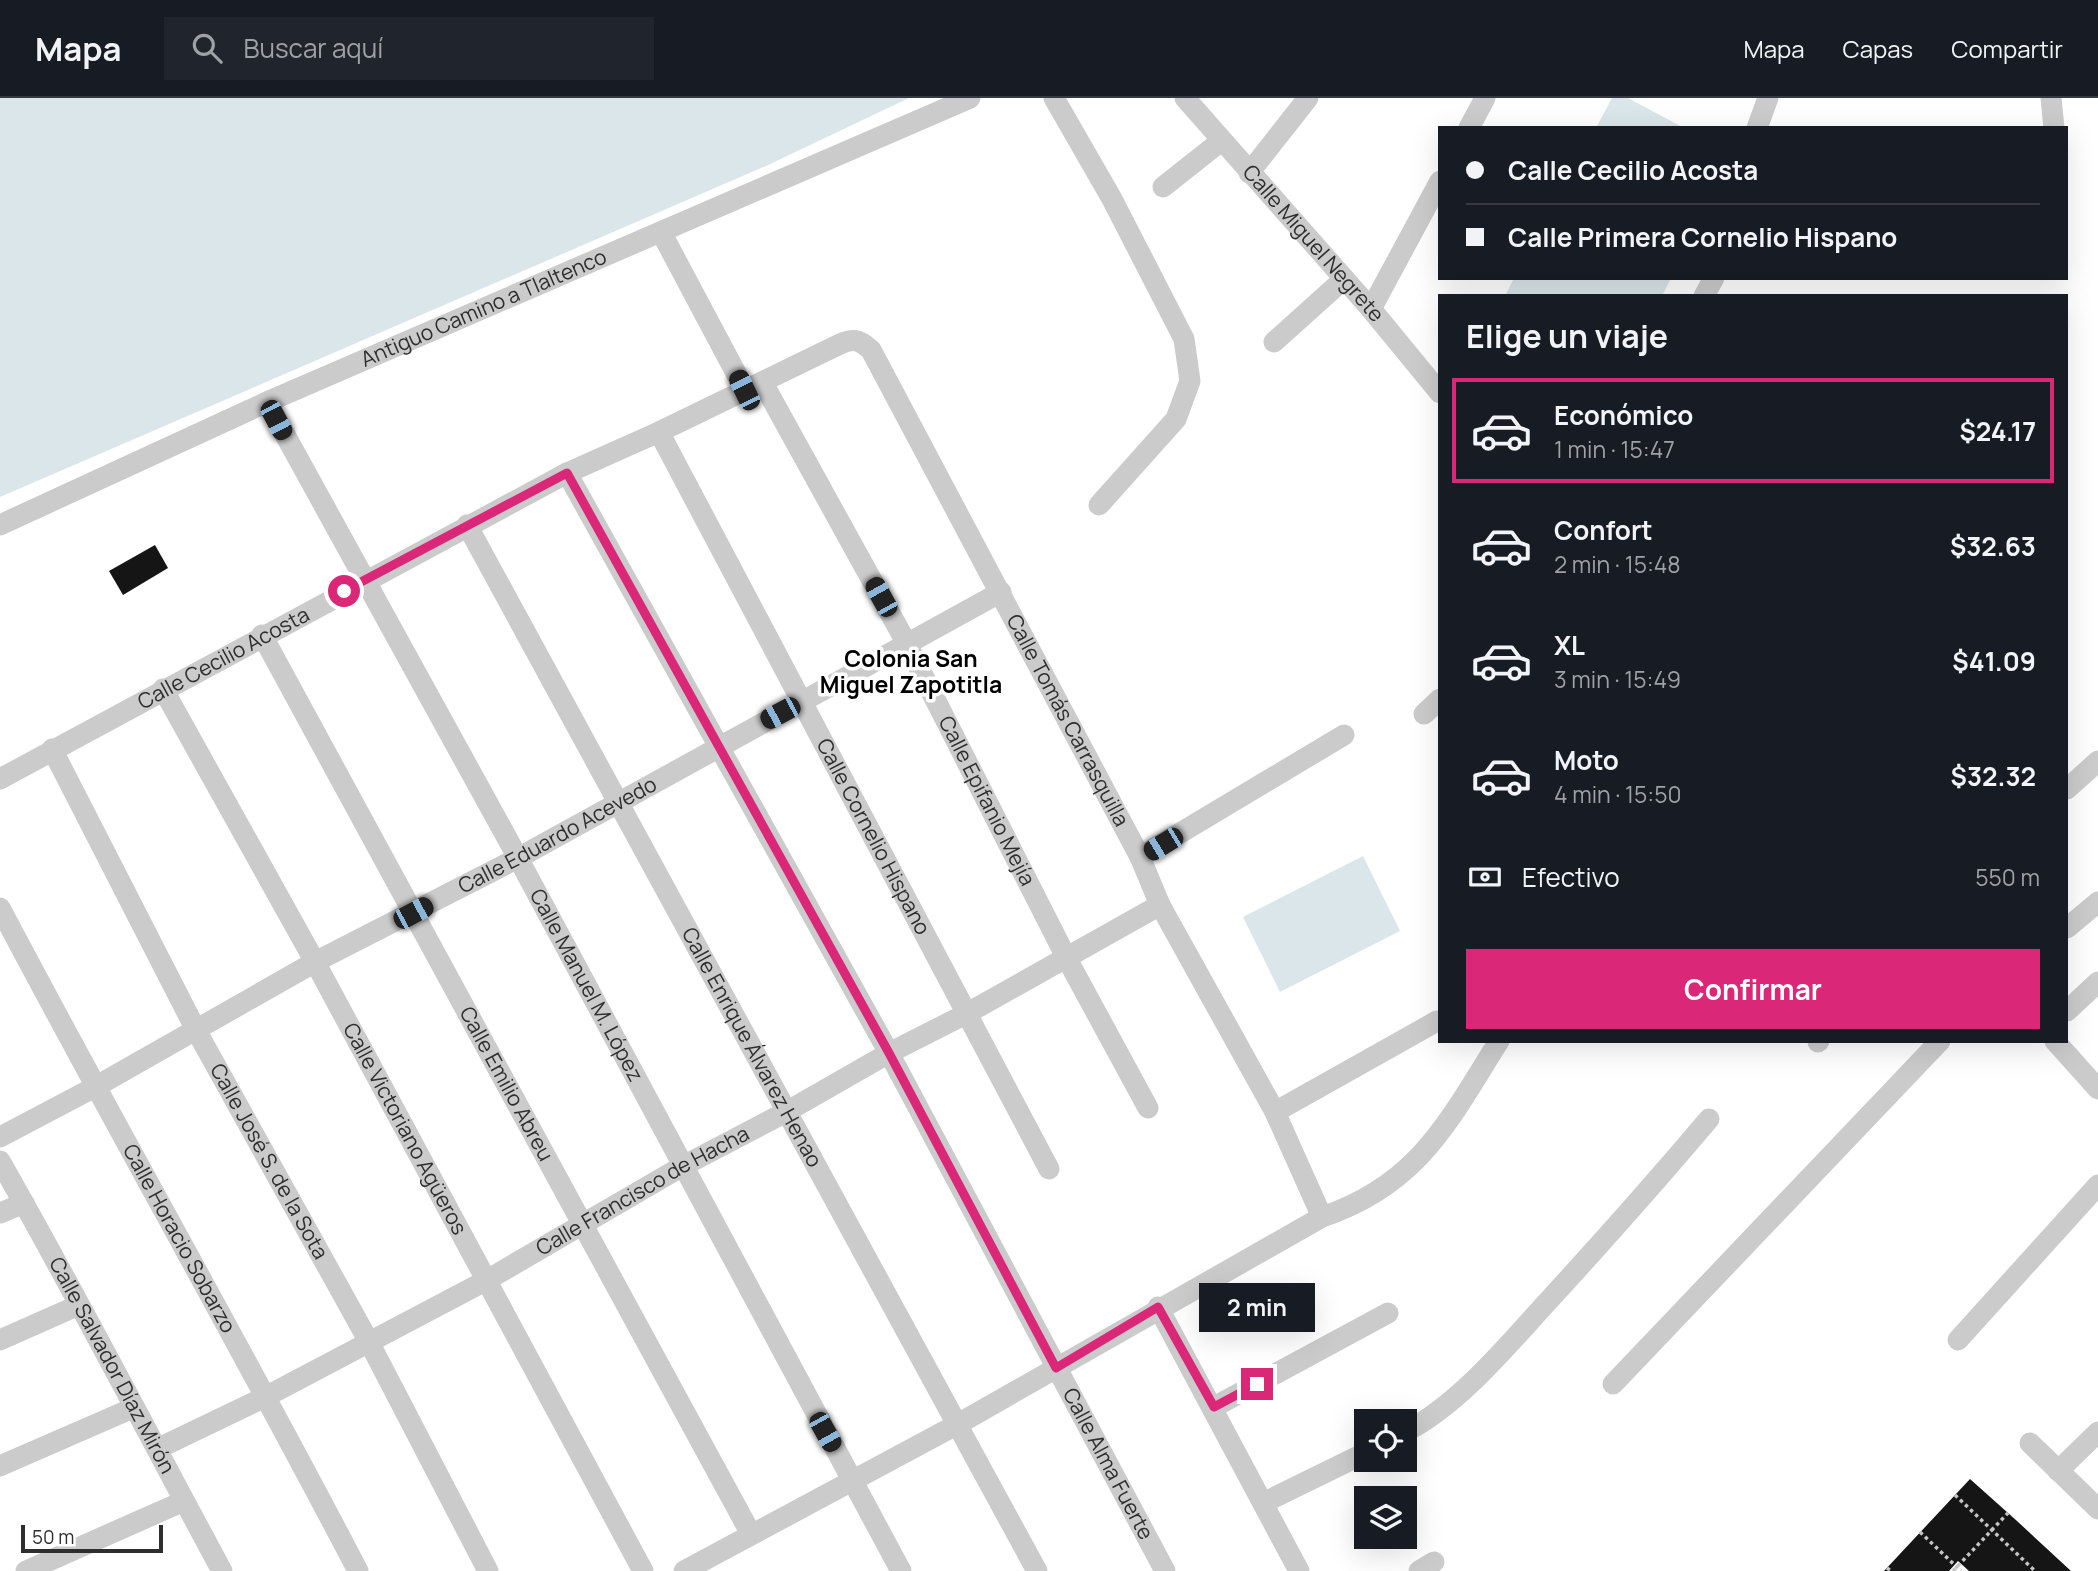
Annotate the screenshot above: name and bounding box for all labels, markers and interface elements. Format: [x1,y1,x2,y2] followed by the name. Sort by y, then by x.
[164,17,654,80] search box
[35,26,122,71] text: Mapa
[188,29,226,67] icon: search
[244,30,383,66] text: Buscar aquí
[1744,32,1805,65] text: Mapa
[1843,32,1913,65] text: Capas
[1951,32,2063,65] text: Compartir
[1508,152,1758,188] text: Calle Cecilio Acosta
[1237,158,1391,327] street label: Calle Miguel Negrete
[1508,219,1897,255] text: Calle Primera Cornelio Hispano
[356,242,610,373] street label: Antiguo Camino a Tlaltenco
[1466,314,1668,358] text: Elige un viaje
[726,367,763,413] car
[257,397,296,443] car
[1554,397,1693,433] text: Económico
[1470,399,1533,462] icon: car
[1959,413,2036,449] text: $24.17
[1554,433,1675,465] text: 1 min · 15:47
[1554,512,1653,548] text: Confort
[1470,514,1533,577] icon: car
[1950,528,2036,564] text: $32.63
[1554,548,1681,580] text: 2 min · 15:48
[862,574,901,620] car
[328,575,360,607] route start
[132,600,314,715] street label: Calle Cecilio Acosta
[1001,609,1136,831] street label: Calle Tomás Carrasquilla
[1554,627,1585,663] text: XL
[1470,629,1533,692] icon: car
[820,642,1002,700] district label: Colonia San Miguel Zapotitla
[1952,643,2036,679] text: $41.09
[1554,663,1681,695] text: 3 min · 15:49
[757,694,804,732] car
[933,711,1042,890] street label: Calle Epifanio Mejía
[811,733,938,939] street label: Calle Cornelio Hispano
[1554,742,1619,778] text: Moto
[1470,744,1533,807] icon: car
[1951,758,2036,794] text: $32.32
[453,769,661,899] street label: Calle Eduardo Acevedo
[1554,778,1682,810] text: 4 min · 15:50
[1140,824,1187,864] car
[1466,858,1504,896] icon: cash
[1522,859,1620,895] text: Efectivo
[1975,861,2040,893] text: 550 m
[524,884,650,1086] street label: Calle Manuel M. López
[390,894,437,932] car
[676,922,829,1172] street label: Calle Enrique Álvarez Henao
[1466,949,2040,1029] button: Confirmar
[454,1001,560,1166] street label: Calle Emilio Abreu
[337,1018,474,1239] street label: Calle Victoriano Agüeros
[204,1058,335,1264] street label: Calle José S. de la Sota
[530,1119,754,1262] street label: Calle Francisco de Hacha
[117,1139,243,1337] street label: Calle Horacio Sobarzo
[43,1252,182,1478] street label: Calle Salvador Díaz Mirón
[1199,1282,1315,1332] callout: 2 min
[1227,1291,1287,1323] text: 2 min
[1241,1368,1273,1400] route end
[1057,1383,1161,1544] street label: Calle Alma Fuerte
[806,1409,845,1455] car
[1354,1409,1417,1549] map controls
[1354,1409,1417,1472] button: locate
[1354,1486,1417,1549] button: layers
[21,1522,163,1554] scale bar
[32,1524,74,1550] text: 50 m

